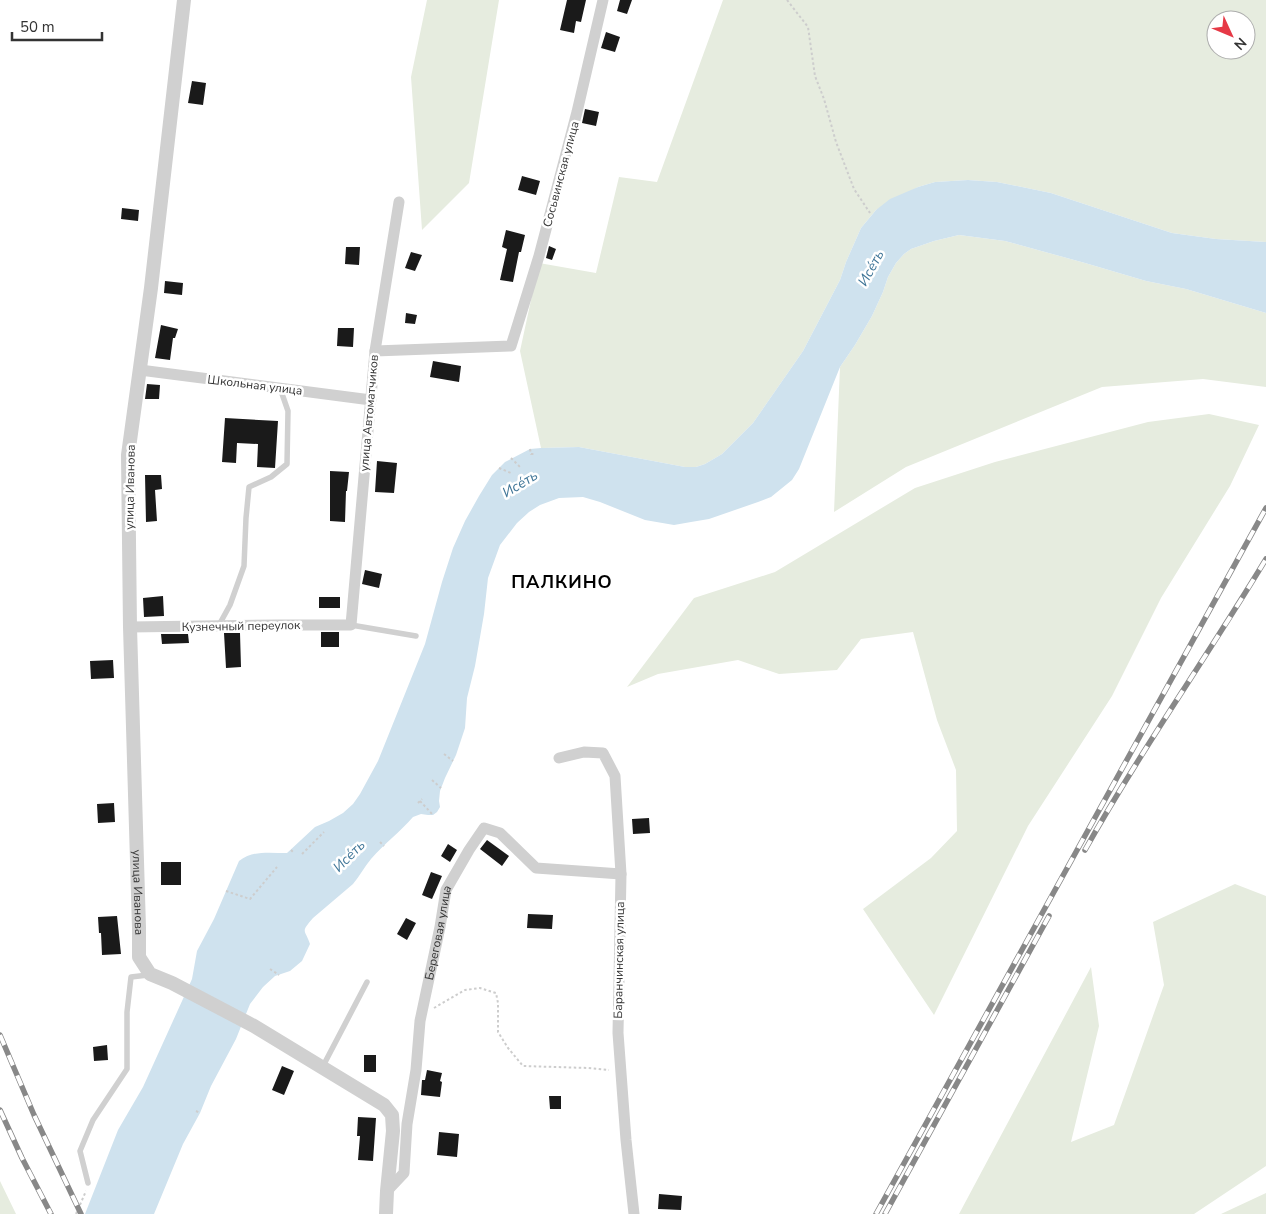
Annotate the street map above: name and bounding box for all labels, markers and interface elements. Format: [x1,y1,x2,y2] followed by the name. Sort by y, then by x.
[12,10,102,42] scale bar
[1206,10,1256,60] north arrow
[20,17,55,37] text: 50 m
[1230,33,1250,54] text: N
[539,119,583,229] street label: Сосьвинская улица
[853,247,889,289] water label: Исе́ть
[356,354,382,472] street label: улица Автоматчиков
[207,371,303,399] street label: Школьная улица
[121,444,139,530] street label: улица Иванова
[499,466,541,502] water label: Исе́ть
[511,570,613,594] district label: ПАЛКИНО
[182,617,301,635] street label: Кузнечный переулок
[329,836,369,876] water label: Исе́ть
[129,849,147,935] street label: улица Иванова
[421,882,455,981] street label: Береговая улица
[610,901,628,1019] street label: Баранчинская улица

